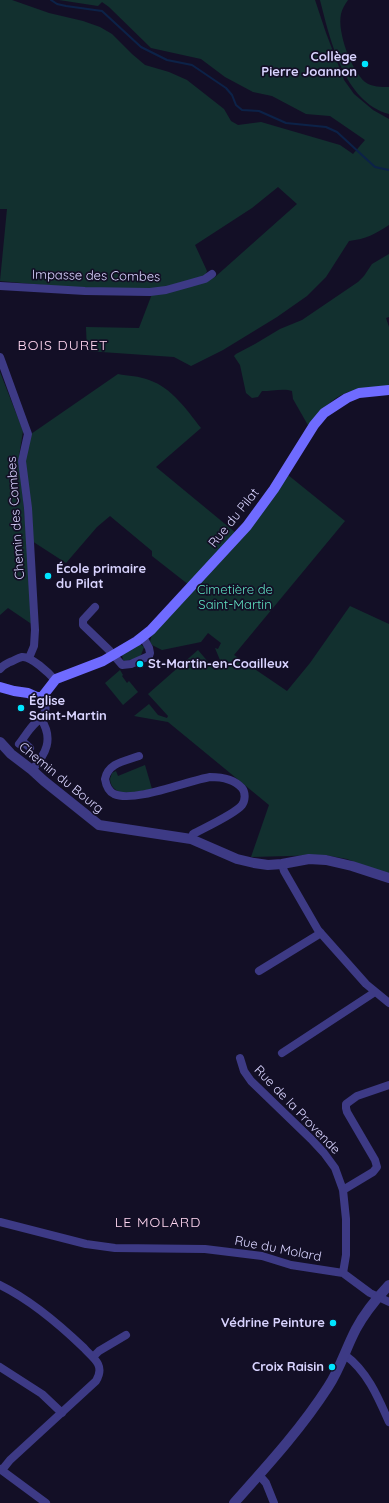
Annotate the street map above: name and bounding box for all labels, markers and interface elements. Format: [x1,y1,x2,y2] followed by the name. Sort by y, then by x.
[261,49,357,80] place label: Collège Pierre Joannon
[360,59,370,69] marker: Collège Pierre Joannon
[32,267,160,285] street label: Impasse des Combes
[18,338,108,354] district label: BOIS DURET
[4,456,28,580] street label: Chemin des Combes
[205,485,263,551] street label: Rue du Pilat
[56,561,146,592] place label: École primaire du Pilat
[43,571,53,581] marker: École primaire du Pilat
[197,582,273,613] park label: Cimetière de Saint-Martin
[148,656,289,672] place label: St-Martin-en-Coailleux
[135,659,145,669] marker: St-Martin-en-Coailleux
[29,693,107,724] place label: Église Saint-Martin
[16,703,26,713] marker: Église Saint-Martin
[15,739,107,817] street label: Chemin du Bourg
[251,1062,343,1158] street label: Rue de la Provende
[115,1215,201,1231] district label: LE MOLARD
[233,1233,323,1265] street label: Rue du Molard
[221,1315,325,1331] place label: Védrine Peinture
[328,1318,338,1328] marker: Védrine Peinture
[252,1359,324,1375] place label: Croix Raisin
[327,1362,337,1372] marker: Croix Raisin

